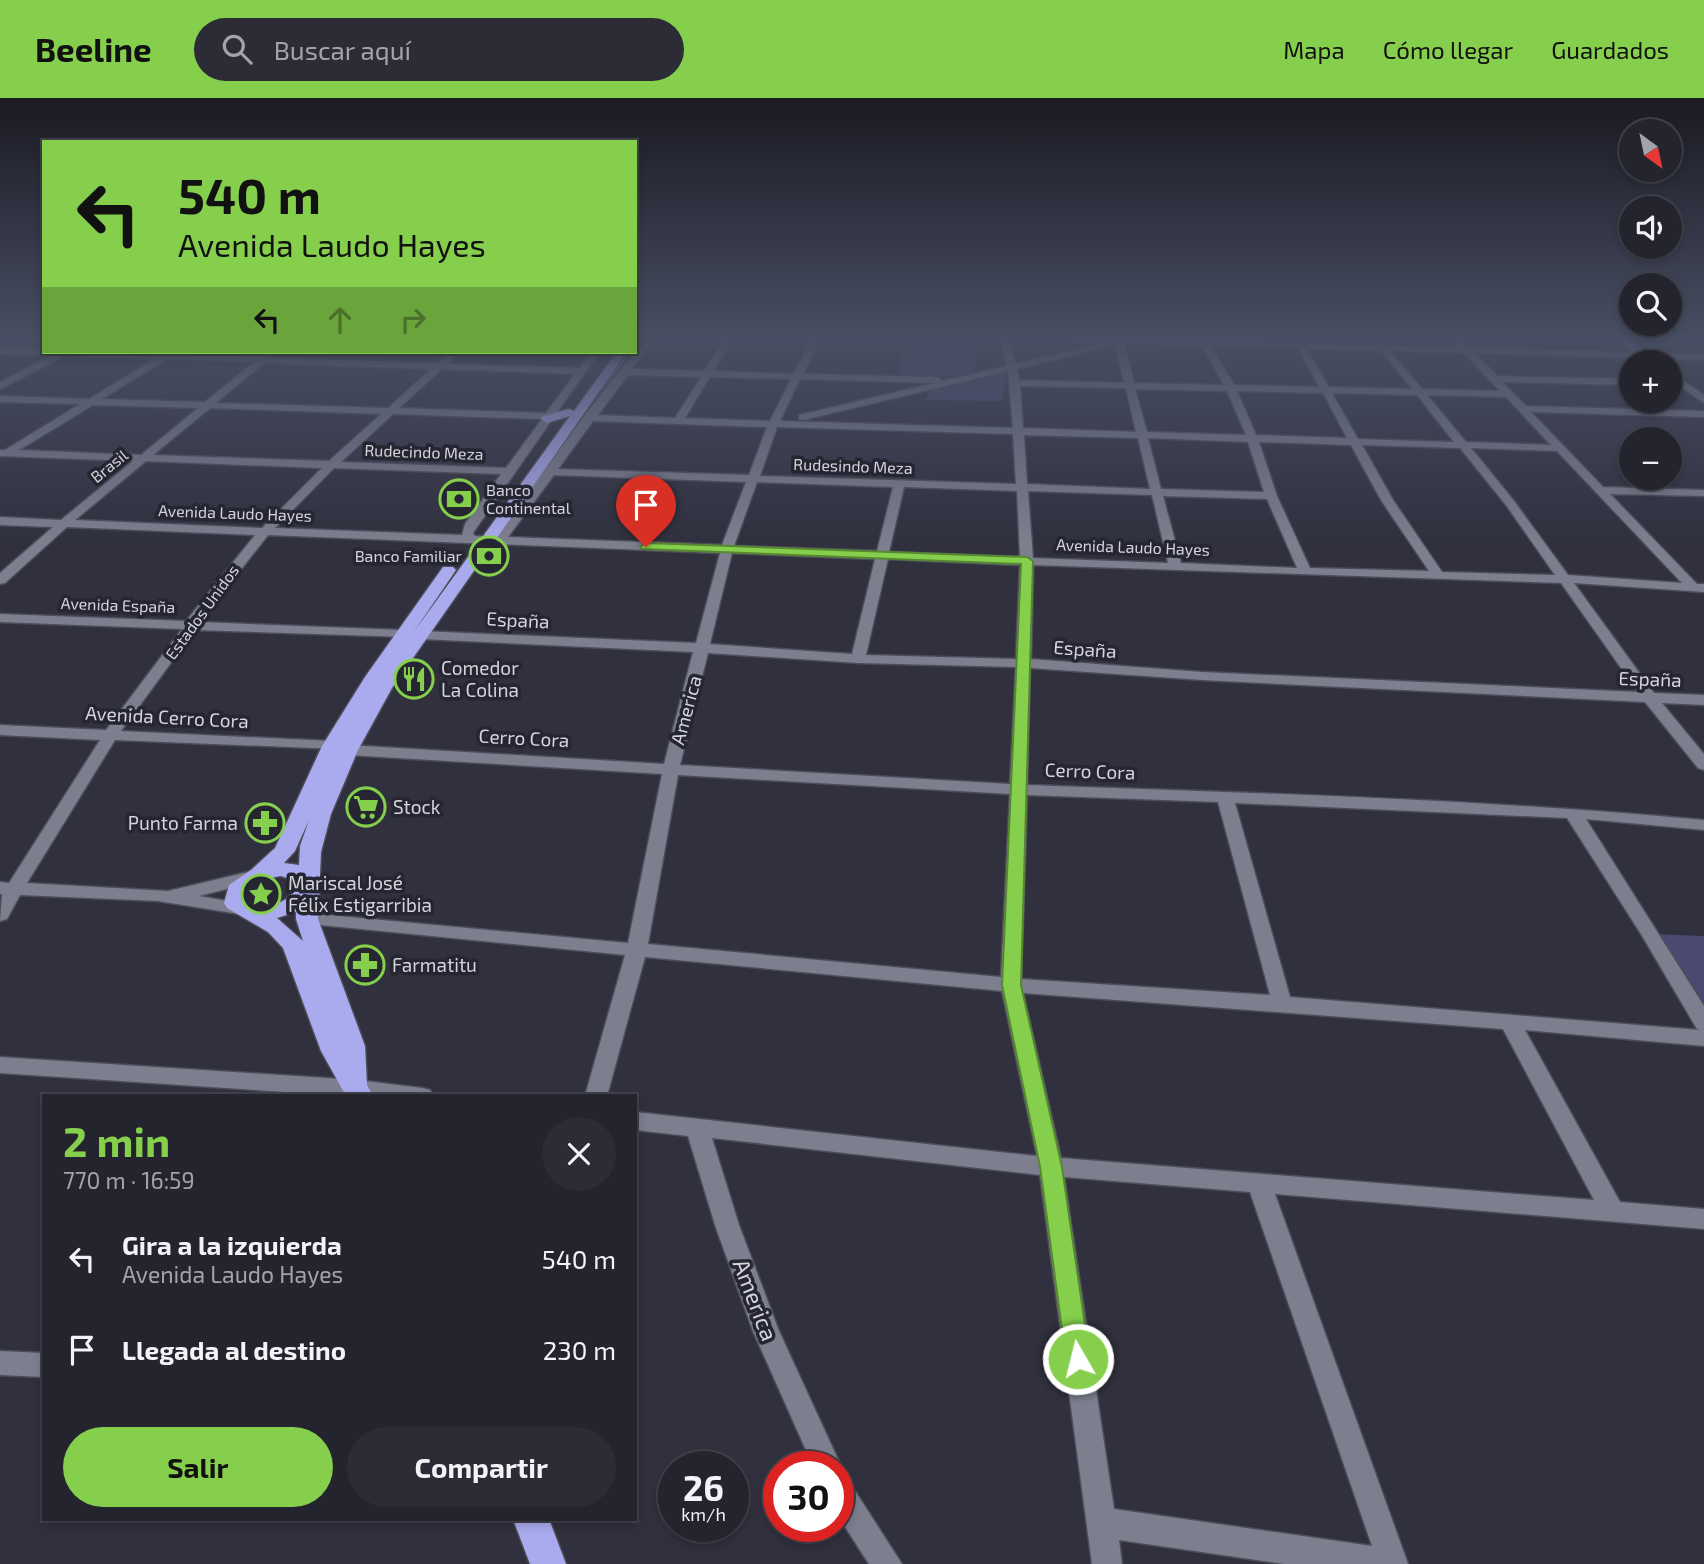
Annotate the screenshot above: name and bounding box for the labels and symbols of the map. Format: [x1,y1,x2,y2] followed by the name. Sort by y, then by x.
[1619,119,1682,182] north arrow
[364,440,484,463] street label: Rudecindo Meza
[86,445,131,486] street label: Brasil
[793,454,913,477] street label: Rudesindo Meza
[616,475,676,547] pin
[438,478,480,520] bank icon: Banco Continental
[486,480,571,517] place label: Banco Continental
[158,500,312,525] street label: Avenida Laudo Hayes
[1056,534,1210,559] street label: Avenida Laudo Hayes
[468,535,510,577] bank icon: Banco Familiar
[355,546,463,565] place label: Banco Familiar
[161,561,242,663] street label: Estados Unidos
[60,593,176,616] street label: Avenida España
[486,606,550,633] street label: España
[1053,635,1117,662] street label: España
[441,656,519,701] place label: Comedor La Colina
[393,658,435,700] restaurant icon: Comedor La Colina
[1618,666,1682,691] street label: España
[665,673,706,747] street label: America
[85,701,249,732] street label: Avenida Cerro Cora
[478,724,570,751] street label: Cerro Cora
[1044,757,1136,784] street label: Cerro Cora
[345,786,387,828] supermarket icon: Stock
[393,795,441,818] place label: Stock
[244,802,286,844] pharmacy icon: Punto Farma
[128,811,238,834] place label: Punto Farma
[288,871,432,916] place label: Mariscal José Félix Estigarribia
[240,873,282,915] place icon: Mariscal José Félix Estigarribia
[344,944,386,986] pharmacy icon: Farmatitu
[392,953,477,976] place label: Farmatitu
[728,1255,784,1345] street label: America
[1041,1322,1115,1396] position arrow
[763,1451,854,1542] speed limit sign: 30

